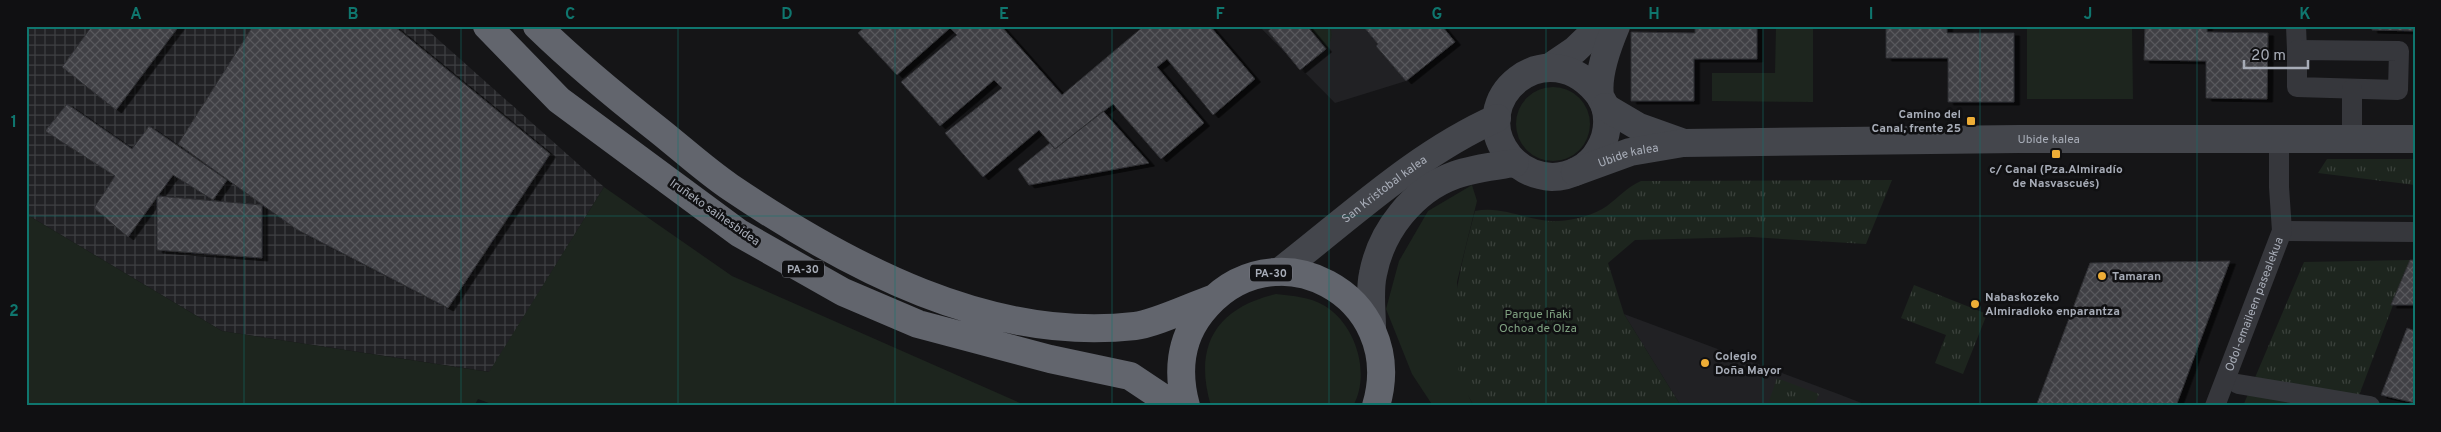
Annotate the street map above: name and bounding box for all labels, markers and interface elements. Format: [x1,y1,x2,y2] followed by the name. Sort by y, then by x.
[130,5,142,25] text: A
[347,5,359,25] text: B
[565,5,575,25] text: C
[781,5,793,25] text: D
[999,5,1009,25] text: E
[1215,5,1225,25] text: F
[1432,5,1442,25] text: G
[1648,5,1660,25] text: H
[1869,5,1873,25] text: I
[2084,5,2092,25] text: J
[2299,5,2311,25] text: K
[2244,38,2307,70] scale bar
[2251,47,2286,66] text: 20 m
[1872,107,1961,137] place label: Camino del Canal, frente 25
[11,113,17,133] text: 1
[1965,115,1977,127] marker: Camino del Canal, frente 25
[2017,132,2080,148] street label: Ubide kalea
[1596,140,1660,172] street label: Ubide kalea
[2050,148,2062,160] marker: c/ Canal (Pza.Almiradío de Nasvascués)
[1339,152,1431,227] street label: San Kristobal kalea
[1989,162,2123,192] place label: c/ Canal (Pza.Almiradío de Nasvascués)
[666,176,763,250] street label: Iruñeko saihesbidea
[2222,235,2288,374] street label: Odol-emaileen pasealekua
[782,260,824,278] road number: PA-30
[1250,264,1292,282] road number: PA-30
[2112,269,2161,285] place label: Tamaran
[2096,270,2108,282] marker: Tamaran
[1985,290,2120,320] place label: Nabaskozeko Almiradioko enparantza
[1969,298,1981,310] marker: Nabaskozeko Almiradioko enparantza
[9,302,19,322] text: 2
[1499,307,1577,337] park label: Parque Iñaki Ochoa de Olza
[1715,349,1782,379] place label: Colegio Doña Mayor
[1699,357,1711,369] marker: Colegio Doña Mayor

